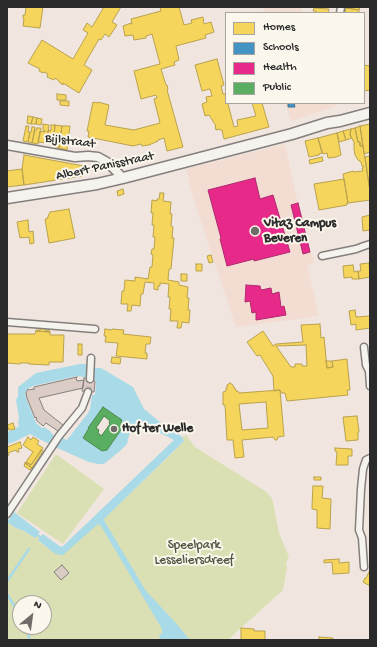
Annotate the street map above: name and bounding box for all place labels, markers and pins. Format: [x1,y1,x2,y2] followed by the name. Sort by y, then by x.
[264,216,336,247] place label: Vitaz Campus Beveren
[249,225,261,237] marker: Vitaz Campus Beveren
[122,421,193,437] place label: Hof ter Welle
[109,424,119,434] marker: Hof ter Welle

